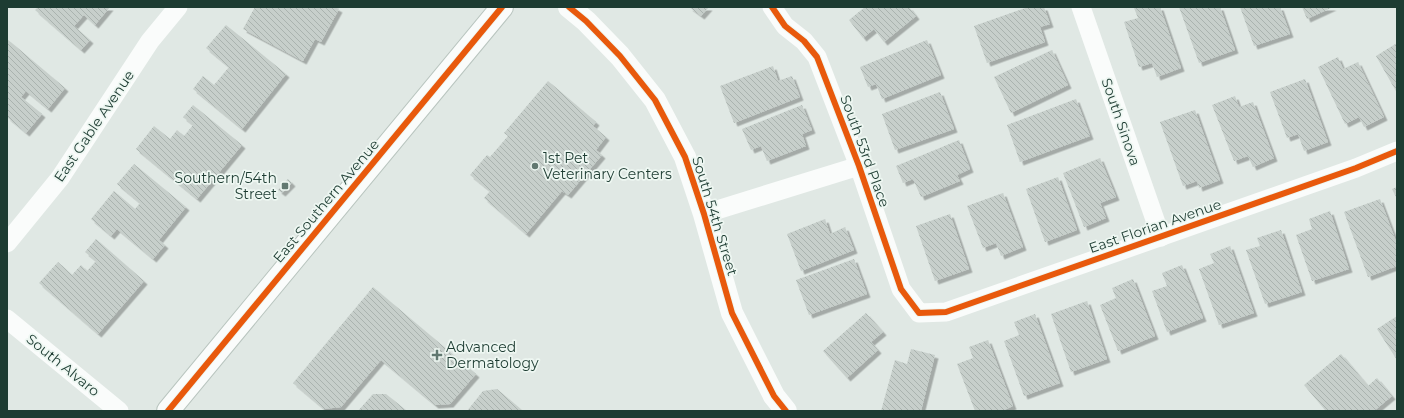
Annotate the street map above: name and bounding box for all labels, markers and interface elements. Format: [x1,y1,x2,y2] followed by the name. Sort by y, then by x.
[50,67,138,185] street label: East Gable Avenue
[1098,76,1144,168] street label: South Sinova
[836,92,894,210] street label: South 53rd Place
[269,136,383,266] street label: East Southern Avenue
[543,149,672,183] place label: 1st Pet Veterinary Centers
[688,154,742,278] street label: South 54th Street
[530,161,540,171] marker: 1st Pet Veterinary Centers
[175,169,277,203] place label: Southern/54th Street
[280,181,290,191] marker: Southern/54th Street
[1087,195,1223,257] street label: East Florian Avenue
[23,330,103,400] street label: South Alvaro
[446,338,539,372] place label: Advanced Dermatology
[431,349,443,361] marker: Advanced Dermatology

